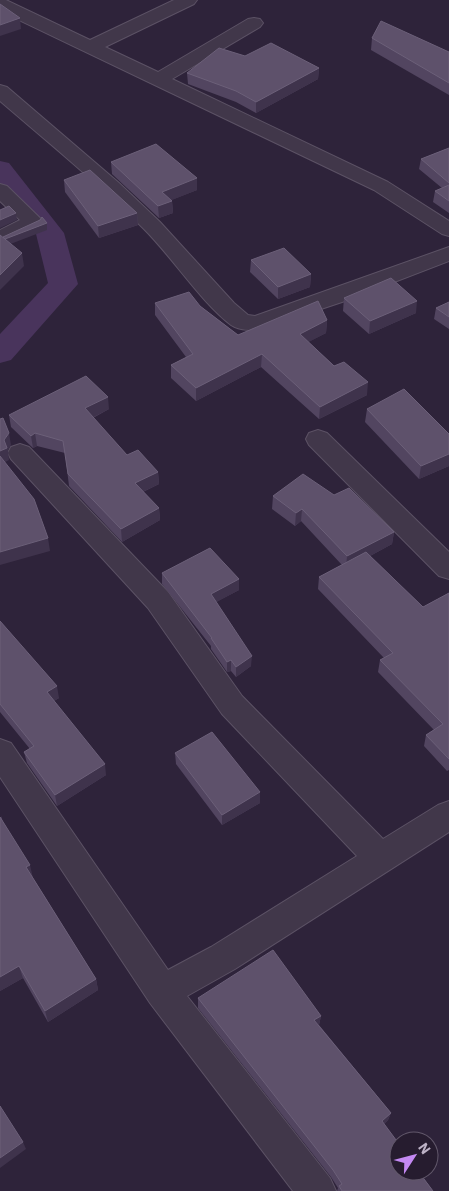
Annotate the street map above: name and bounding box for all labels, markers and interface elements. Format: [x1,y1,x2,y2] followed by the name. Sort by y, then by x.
[389,1131,439,1181] north arrow
[414,1139,435,1158] text: N

